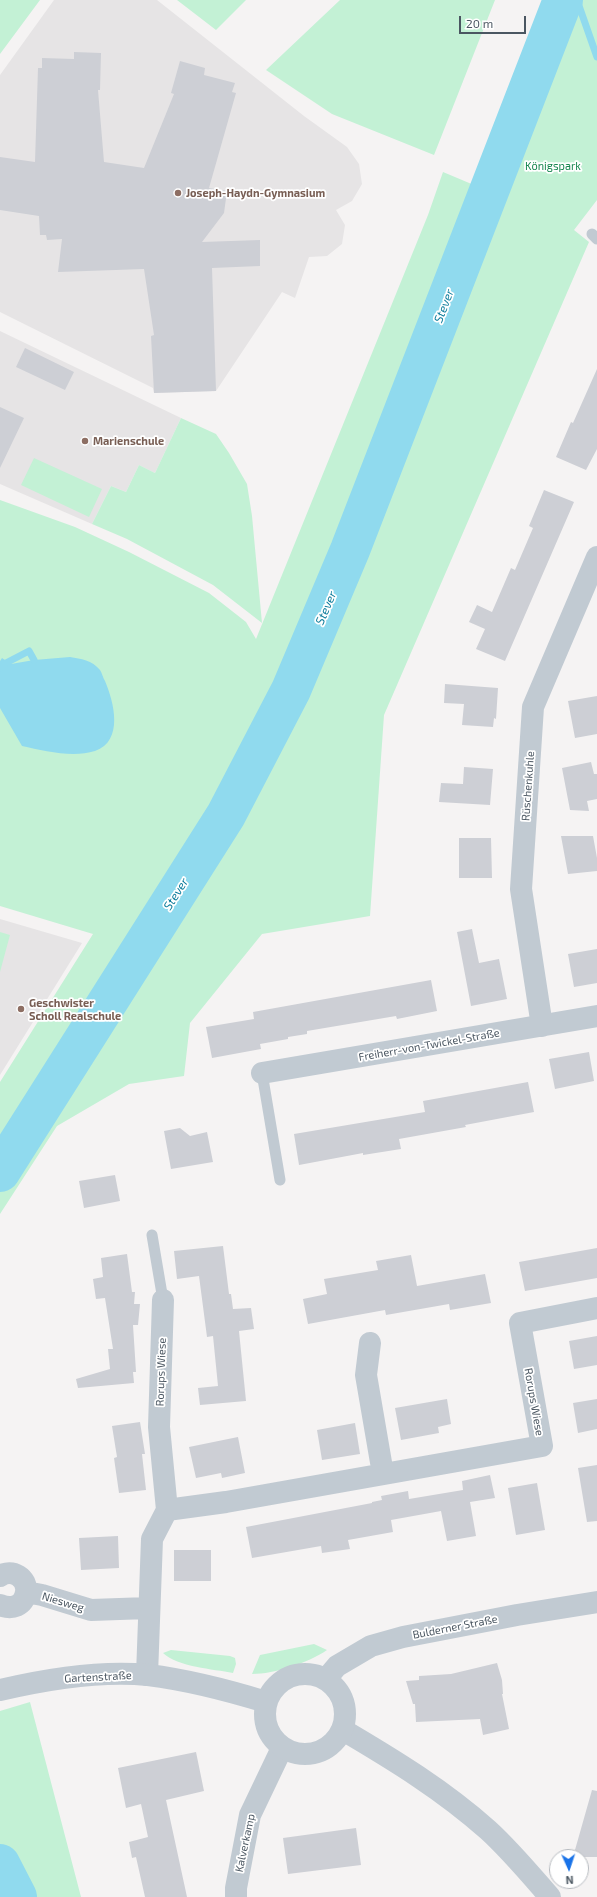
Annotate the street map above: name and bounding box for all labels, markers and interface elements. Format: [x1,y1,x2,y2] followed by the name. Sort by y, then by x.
[461,8,528,34] scale bar
[466,16,493,30] text: 20 m
[525,159,581,173] park label: Königspark
[186,186,325,200] place label: Joseph-Haydn-Gymnasium
[173,188,183,198] marker: Joseph-Haydn-Gymnasium
[431,287,457,325] water label: Stever
[93,434,164,448] place label: Marienschule
[80,436,90,446] marker: Marienschule
[312,589,340,627] water label: Stever
[519,751,537,821] street label: Rüschenkuhle
[161,875,191,913] water label: Stever
[29,996,121,1022] place label: Geschwister Scholl Realschule
[16,1004,26,1014] marker: Geschwister Scholl Realschule
[357,1026,501,1064] street label: Freiherr-von-Twickel-Straße
[153,1337,169,1407] street label: Rorups Wiese
[522,1367,546,1437] street label: Rorups Wiese
[40,1589,86,1615] street label: Niesweg
[411,1612,499,1642] street label: Bulderner Straße
[64,1669,132,1685] street label: Gartenstraße
[232,1813,258,1873] street label: Kalverkamp
[549,1849,589,1889] north arrow
[565,1874,574,1887] text: N

